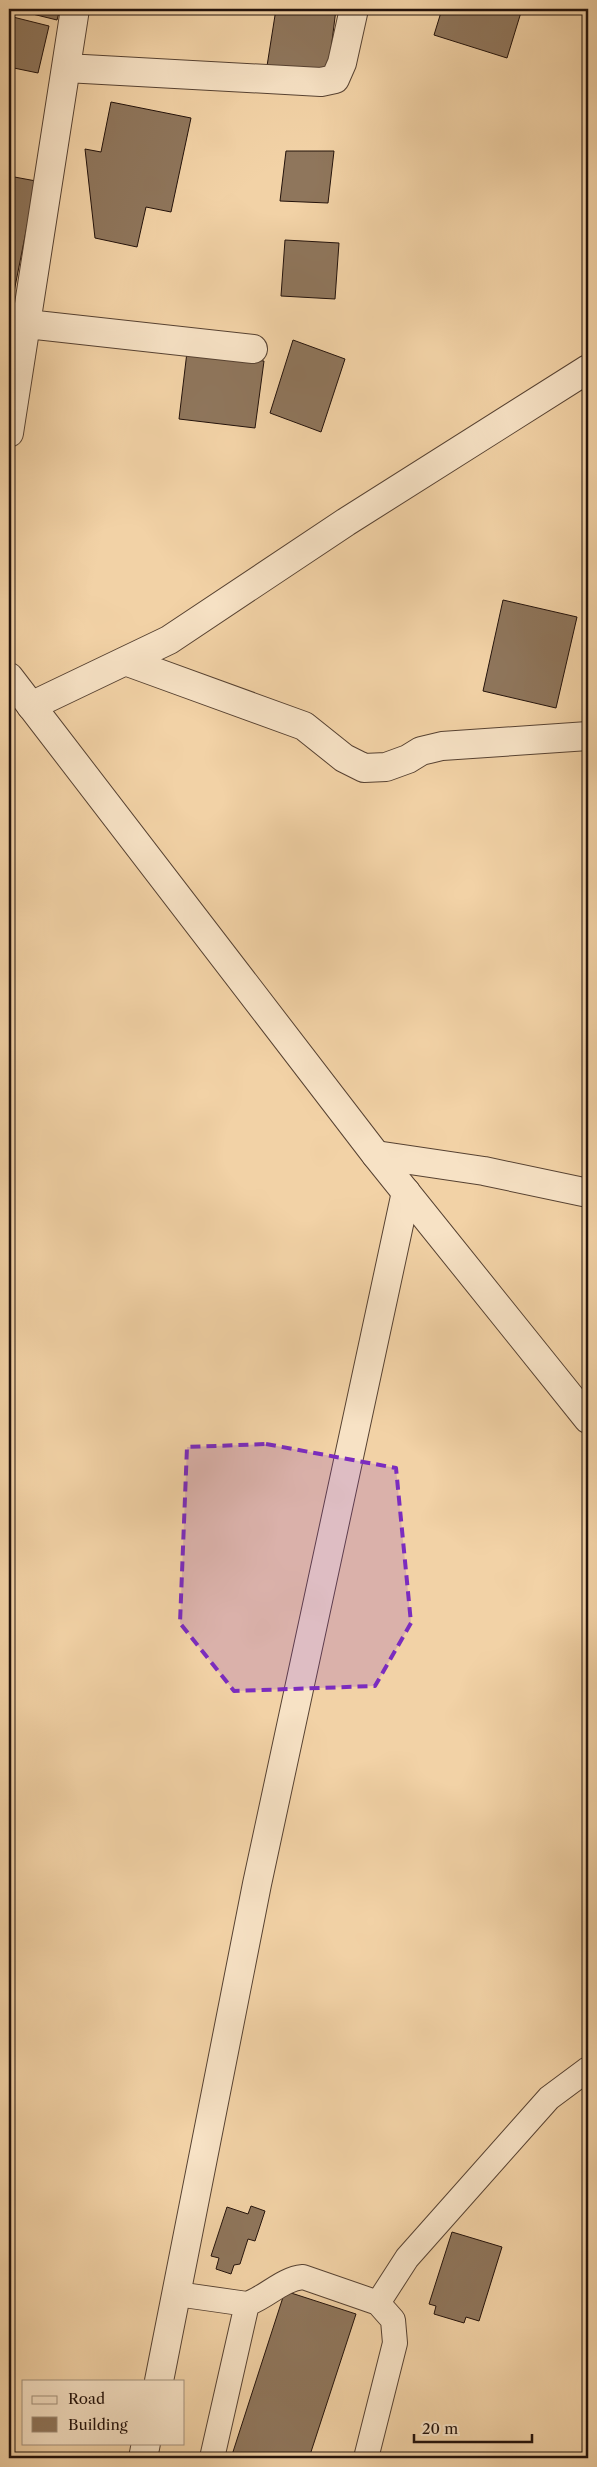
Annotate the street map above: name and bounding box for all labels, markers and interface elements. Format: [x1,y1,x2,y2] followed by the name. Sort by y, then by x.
[22,2380,185,2444] legend
[68,2389,105,2408] text: Road
[414,2412,532,2444] scale bar
[68,2415,128,2434] text: Building
[422,2419,458,2438] text: 20 m

